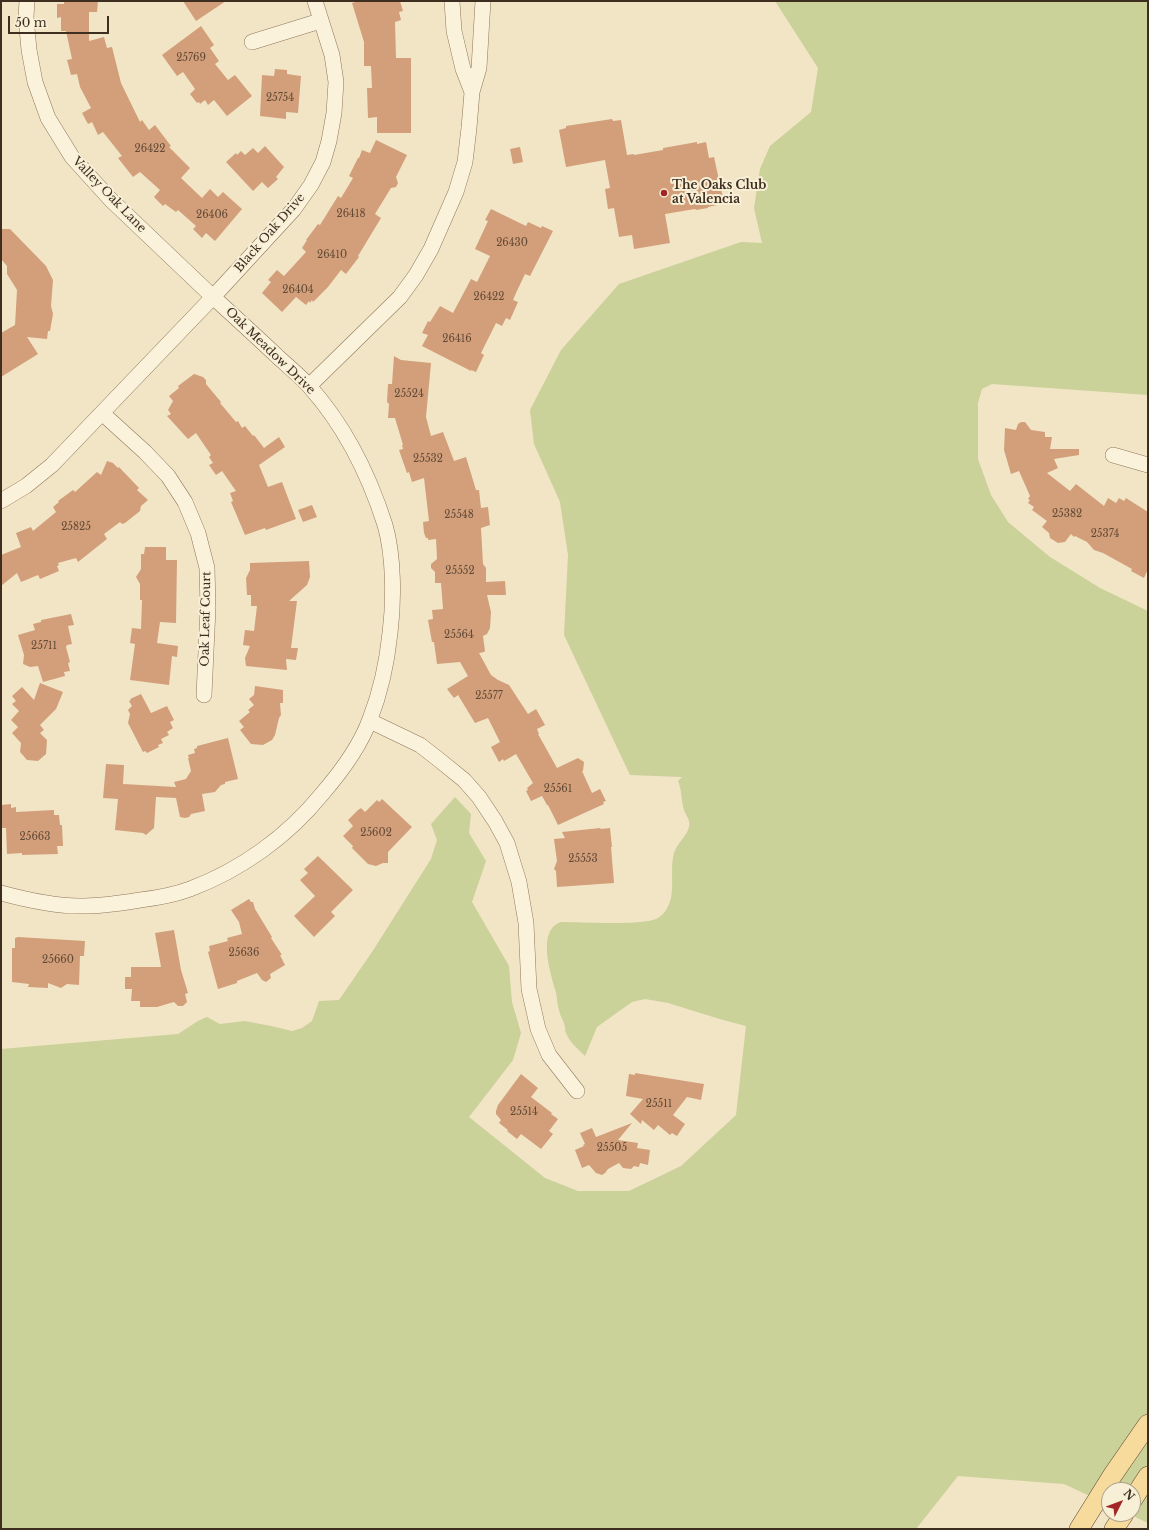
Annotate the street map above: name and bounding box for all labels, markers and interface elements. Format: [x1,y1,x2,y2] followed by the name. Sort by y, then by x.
[10,8,111,34] scale bar
[15,15,47,30] text: 50 m
[176,52,206,64] house number: 25769
[266,92,294,104] house number: 25754
[135,143,165,155] house number: 26422
[69,154,149,236] street label: Valley Oak Lane
[672,179,766,207] place label: The Oaks Club at Valencia
[659,188,669,198] marker: The Oaks Club at Valencia
[232,191,308,275] street label: Black Oak Drive
[337,208,365,220] house number: 26418
[196,209,228,221] house number: 26406
[496,237,528,249] house number: 26430
[317,249,347,261] house number: 26410
[282,284,314,296] house number: 26404
[474,291,504,303] house number: 26422
[222,305,318,397] street label: Oak Meadow Drive
[442,333,472,345] house number: 26416
[394,388,424,400] house number: 25524
[413,453,443,465] house number: 25532
[1052,508,1082,520] house number: 25382
[444,509,474,521] house number: 25548
[61,521,91,533] house number: 25825
[1091,528,1119,540] house number: 25374
[445,565,475,577] house number: 25552
[198,571,214,667] street label: Oak Leaf Court
[444,629,474,641] house number: 25564
[31,640,57,652] house number: 25711
[475,690,503,702] house number: 25577
[544,783,572,795] house number: 25561
[360,827,392,839] house number: 25602
[20,831,50,843] house number: 25663
[568,853,598,865] house number: 25553
[229,947,259,959] house number: 25636
[42,954,74,966] house number: 25660
[646,1098,672,1110] house number: 25511
[510,1106,538,1118] house number: 25514
[597,1142,627,1154] house number: 25505
[1101,1482,1141,1522] north arrow
[1121,1486,1138,1503] text: N

